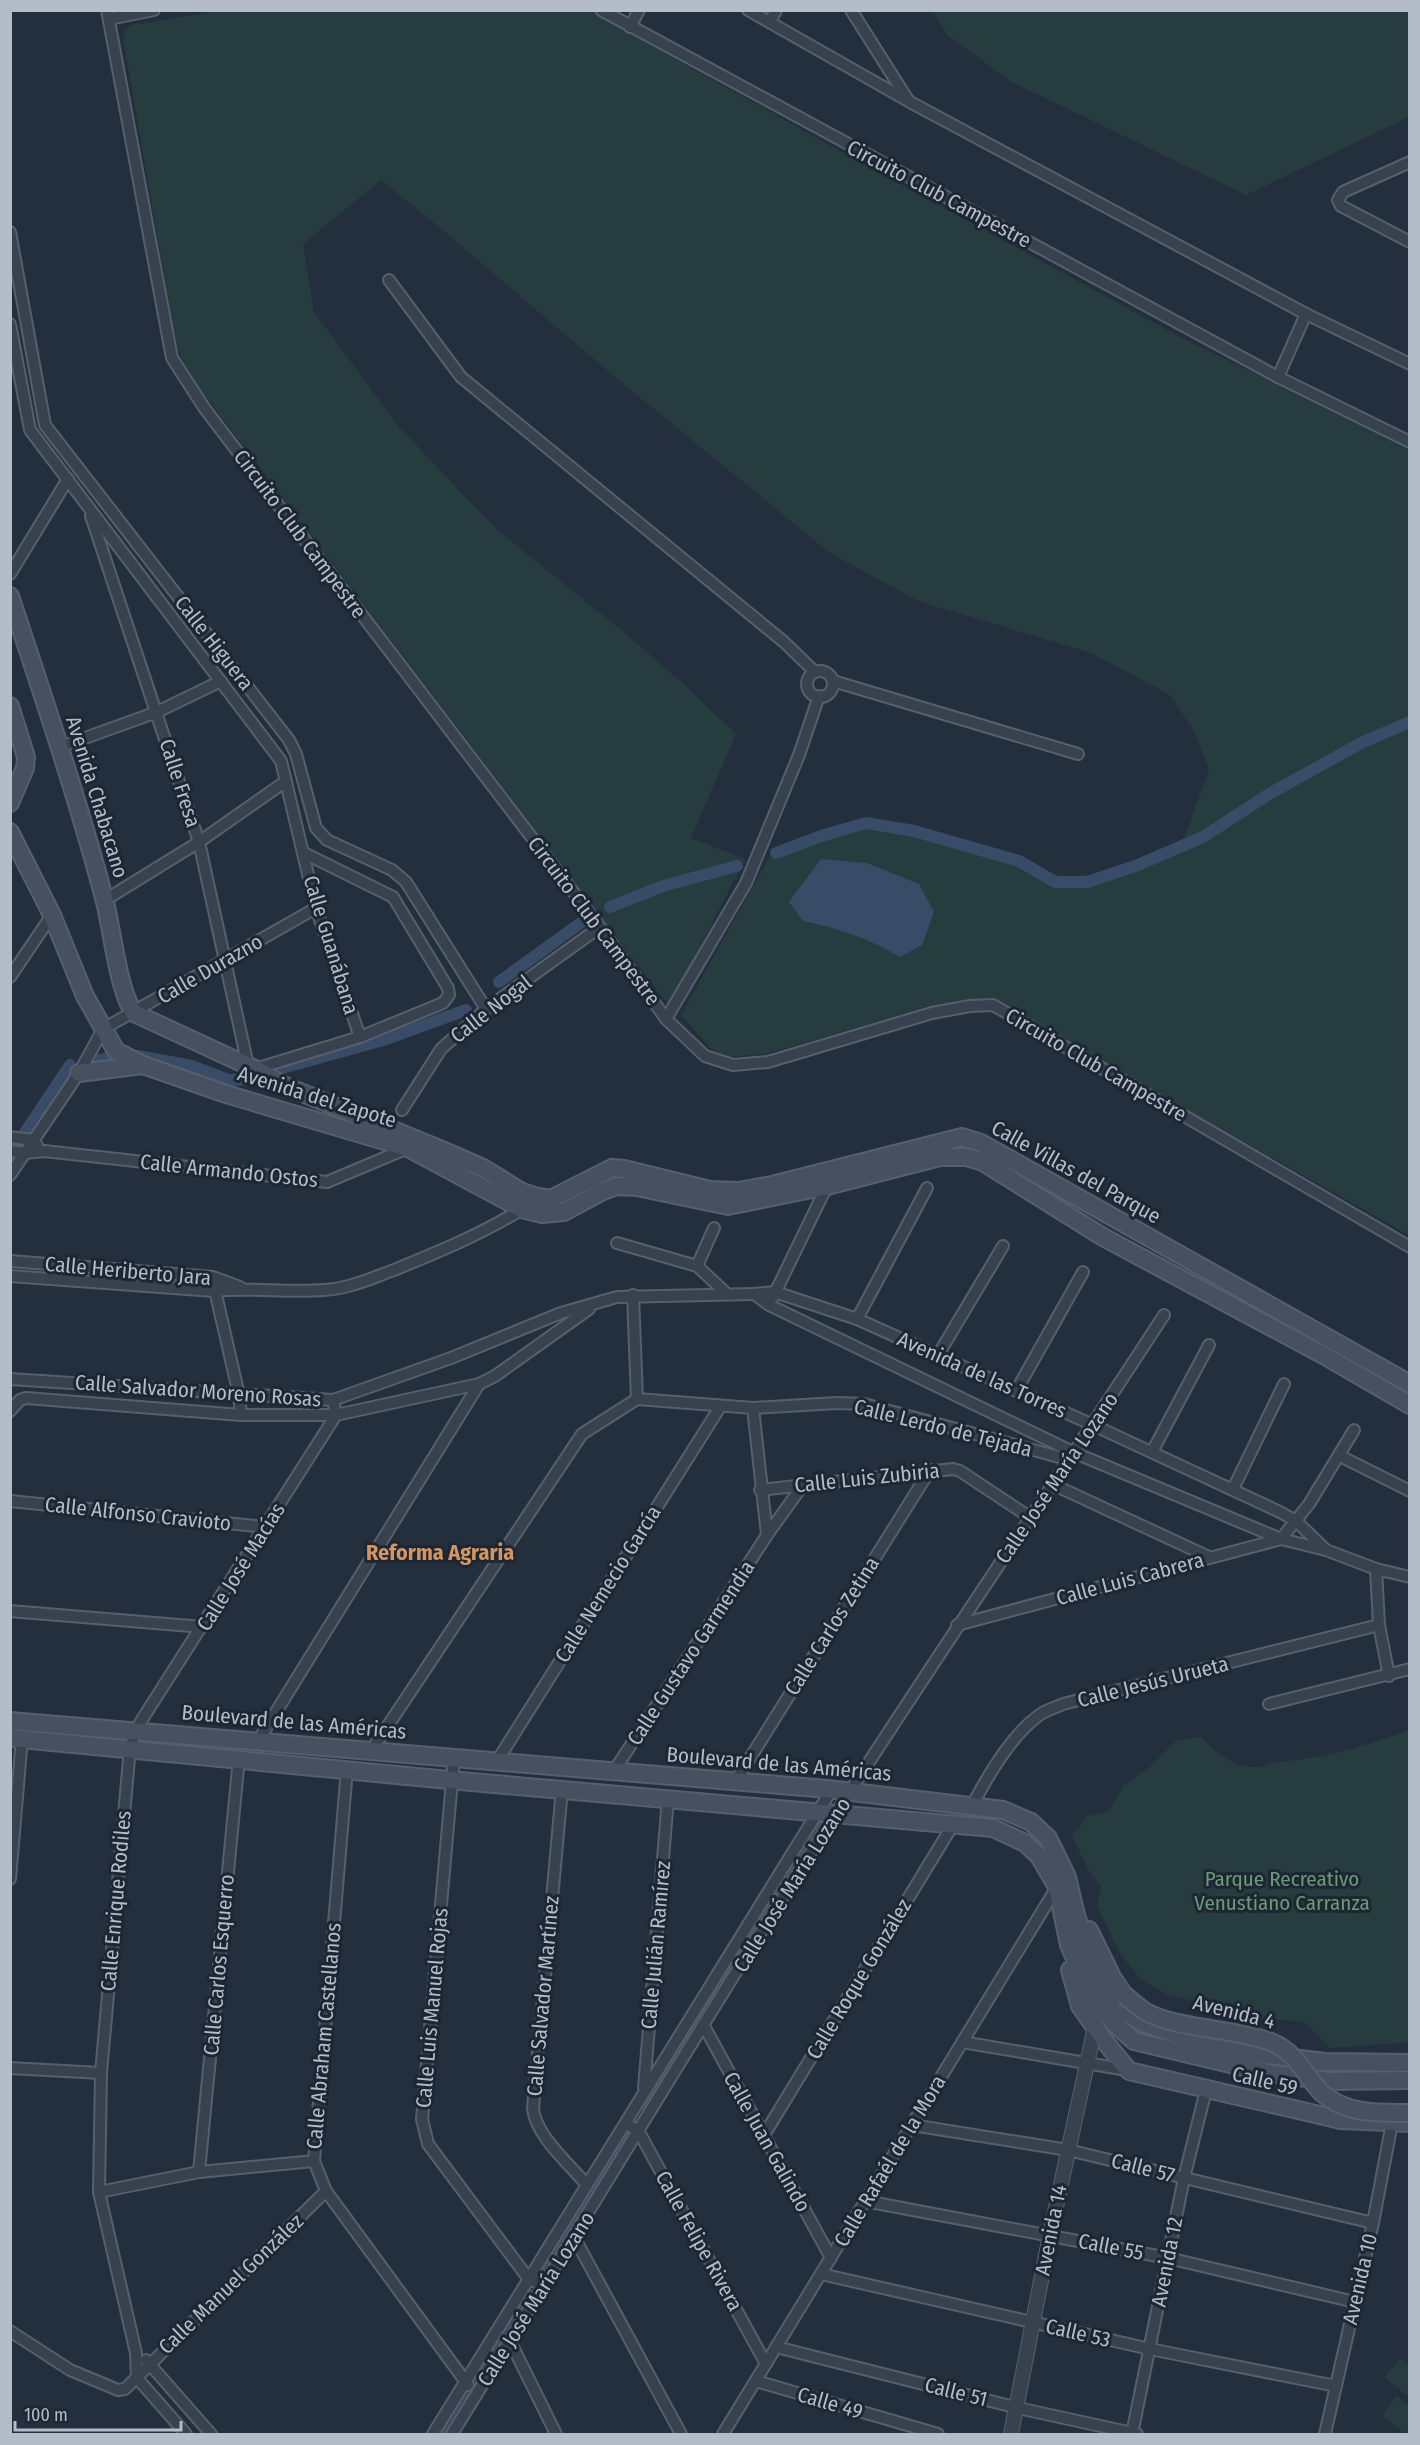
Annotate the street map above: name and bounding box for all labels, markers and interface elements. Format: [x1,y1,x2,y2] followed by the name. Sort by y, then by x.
[842,134,1036,254] street label: Circuito Club Campestre
[228,444,372,624] street label: Circuito Club Campestre
[169,591,259,695] street label: Calle Higuera
[60,713,134,881] street label: Avenida Chabacano
[153,735,207,831] street label: Calle Fresa
[522,831,666,1011] street label: Circuito Club Campestre
[297,872,365,1018] street label: Calle Guanábana
[153,928,267,1010] street label: Calle Durazno
[445,969,537,1049] street label: Calle Nogal
[1001,1003,1191,1127] street label: Circuito Club Campestre
[234,1060,400,1134] street label: Avenida del Zapote
[987,1115,1165,1229] street label: Calle Villas del Parque
[139,1149,319,1193] street label: Calle Armando Ostos
[44,1251,212,1291] street label: Calle Heriberto Jara
[893,1326,1071,1424] street label: Avenida de las Torres
[74,1369,322,1413] street label: Calle Salvador Moreno Rosas
[990,1387,1124,1569] street label: Calle José María Lozano
[851,1393,1035,1463] street label: Calle Lerdo de Tejada
[793,1457,941,1499] street label: Calle Luis Zubiria
[44,1491,232,1537] street label: Calle Alfonso Cravioto
[191,1498,291,1636] street label: Calle José Macías
[549,1501,667,1667] street label: Calle Nemecio García
[366,1539,514,1566] district label: Reforma Agraria
[1053,1547,1207,1611] street label: Calle Luis Cabrera
[779,1552,885,1700] street label: Calle Carlos Zetina
[622,1556,760,1750] street label: Calle Gustavo Garmendia
[1075,1651,1231,1713] street label: Calle Jesús Urueta
[180,1699,408,1745] street label: Boulevard de las Américas
[665,1741,893,1787] street label: Boulevard de las Américas
[728,1793,856,1977] street label: Calle José María Lozano
[95,1810,137,1992] street label: Calle Enrique Rodiles
[636,1860,676,2030] street label: Calle Julián Ramírez
[1194,1866,1370,1916] park label: Parque Recreativo Venustiano Carranza
[198,1873,240,2057] street label: Calle Carlos Esquerro
[801,1894,917,2064] street label: Calle Roque González
[521,1895,565,2097] street label: Calle Salvador Martínez
[410,1907,454,2109] street label: Calle Luis Manuel Rojas
[301,1922,347,2150] street label: Calle Abraham Castellanos
[1190,1989,1278,2035] street label: Avenida 4
[1230,2061,1300,2101] street label: Calle 59
[718,2067,816,2217] street label: Calle Juan Galindo
[828,2070,952,2252] street label: Calle Rafaél de la Mora
[1109,2148,1177,2188] street label: Calle 57
[650,2166,748,2316] street label: Calle Felipe Rivera
[1029,2182,1073,2278] street label: Avenida 14
[472,2207,600,2391] street label: Calle José María Lozano
[153,2208,309,2360] street label: Calle Manuel González
[1146,2215,1188,2309] street label: Avenida 12
[1076,2228,1146,2266] street label: Calle 55
[1337,2231,1383,2327] street label: Avenida 10
[1043,2313,1113,2353] street label: Calle 53
[922,2372,990,2412] street label: Calle 51
[794,2381,866,2425] street label: Calle 49
[15,2394,182,2432] scale bar
[24,2404,68,2426] text: 100 m

